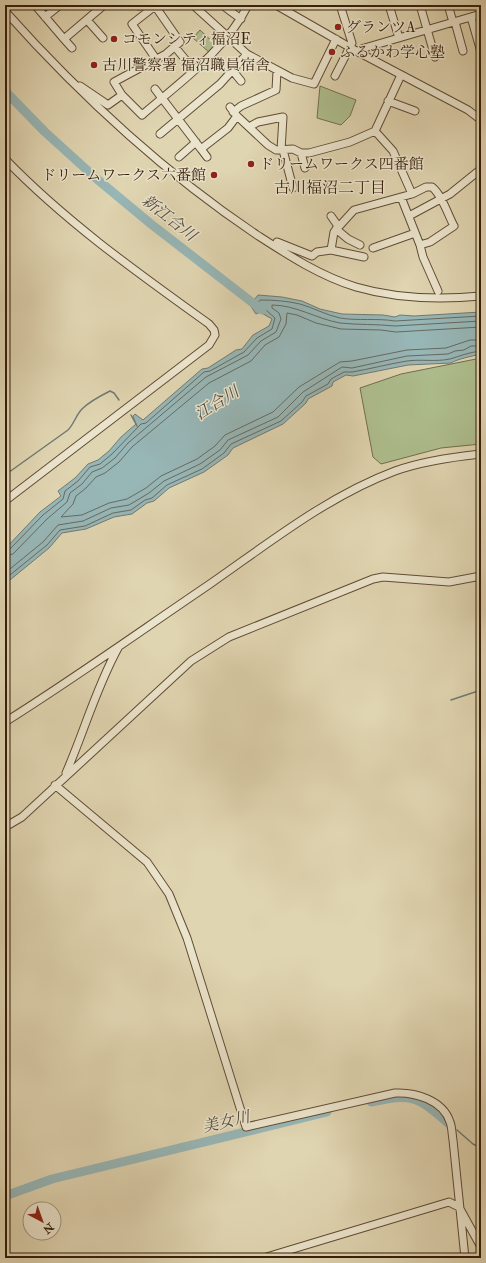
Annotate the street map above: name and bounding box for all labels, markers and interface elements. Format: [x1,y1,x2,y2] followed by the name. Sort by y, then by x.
[346,18,416,37] place label: グランツA
[333,22,343,32] marker: グランツA
[122,30,251,49] place label: コモンシティ福沼E
[109,34,119,44] marker: コモンシティ福沼E
[340,43,445,62] place label: ふるかわ学心塾
[327,47,337,57] marker: ふるかわ学心塾
[102,56,270,75] place label: 古川警察署 福沼職員宿舎
[89,60,99,70] marker: 古川警察署 福沼職員宿舎
[259,155,424,174] place label: ドリームワークス四番館
[246,159,256,169] marker: ドリームワークス四番館
[41,166,206,185] place label: ドリームワークス六番館
[209,170,219,180] marker: ドリームワークス六番館
[274,178,386,198] district label: 古川福沼二丁目
[138,190,202,247] water label: 新江合川
[191,381,244,424] water label: 江合川
[200,1106,254,1137] water label: 美女川
[22,1201,62,1241] north arrow
[39,1219,57,1237] text: N

